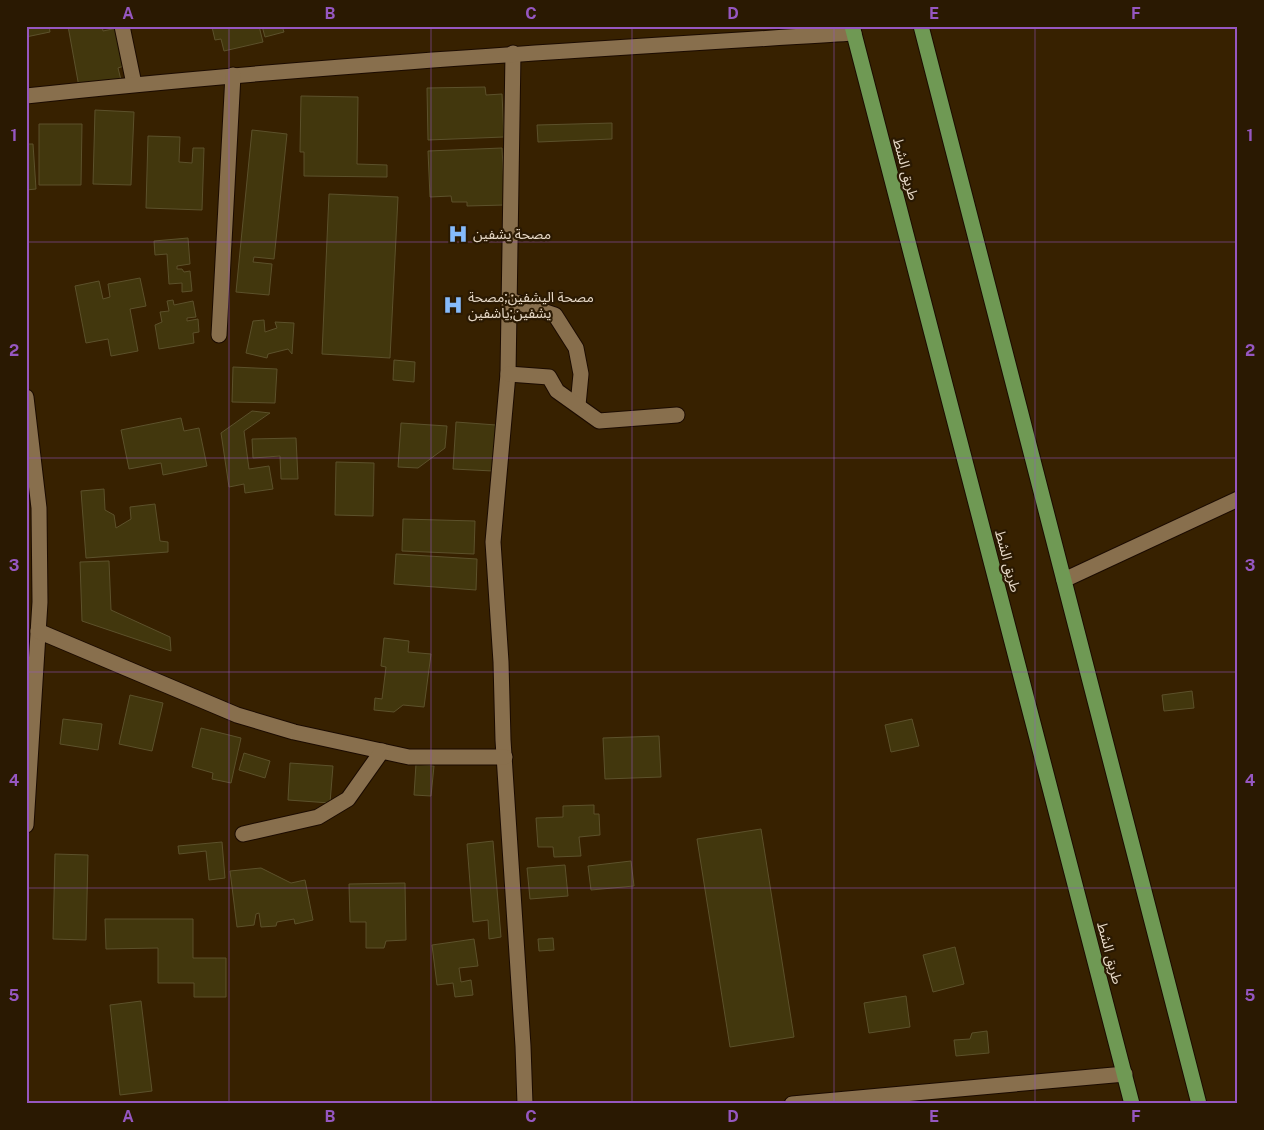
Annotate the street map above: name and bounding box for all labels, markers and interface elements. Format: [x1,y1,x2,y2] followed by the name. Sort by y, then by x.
[122,4,134,23] text: A
[325,4,336,23] text: B
[525,4,537,23] text: C
[727,4,739,23] text: D
[929,4,939,23] text: E
[1131,4,1141,23] text: F
[11,126,17,145] text: 1
[1247,126,1253,145] text: 1
[888,136,922,203] street label: طريق الشط
[447,223,469,245] hospital icon: مصحة يشفين
[473,226,551,243] place label: مصحة يشفين
[468,289,594,322] place label: مصحة اليشفين;مصحة يشفين;ياشفين
[442,294,464,316] hospital icon: مصحة اليشفين;مصحة يشفين;ياشفين
[9,341,19,360] text: 2
[1245,341,1255,360] text: 2
[990,528,1024,595] street label: طريق الشط
[9,556,19,575] text: 3
[1245,556,1255,575] text: 3
[9,771,20,790] text: 4
[1245,771,1256,790] text: 4
[1092,920,1126,987] street label: طريق الشط
[9,986,20,1005] text: 5
[1245,986,1256,1005] text: 5
[122,1107,134,1126] text: A
[325,1107,336,1126] text: B
[525,1107,537,1126] text: C
[727,1107,739,1126] text: D
[929,1107,939,1126] text: E
[1131,1107,1141,1126] text: F

